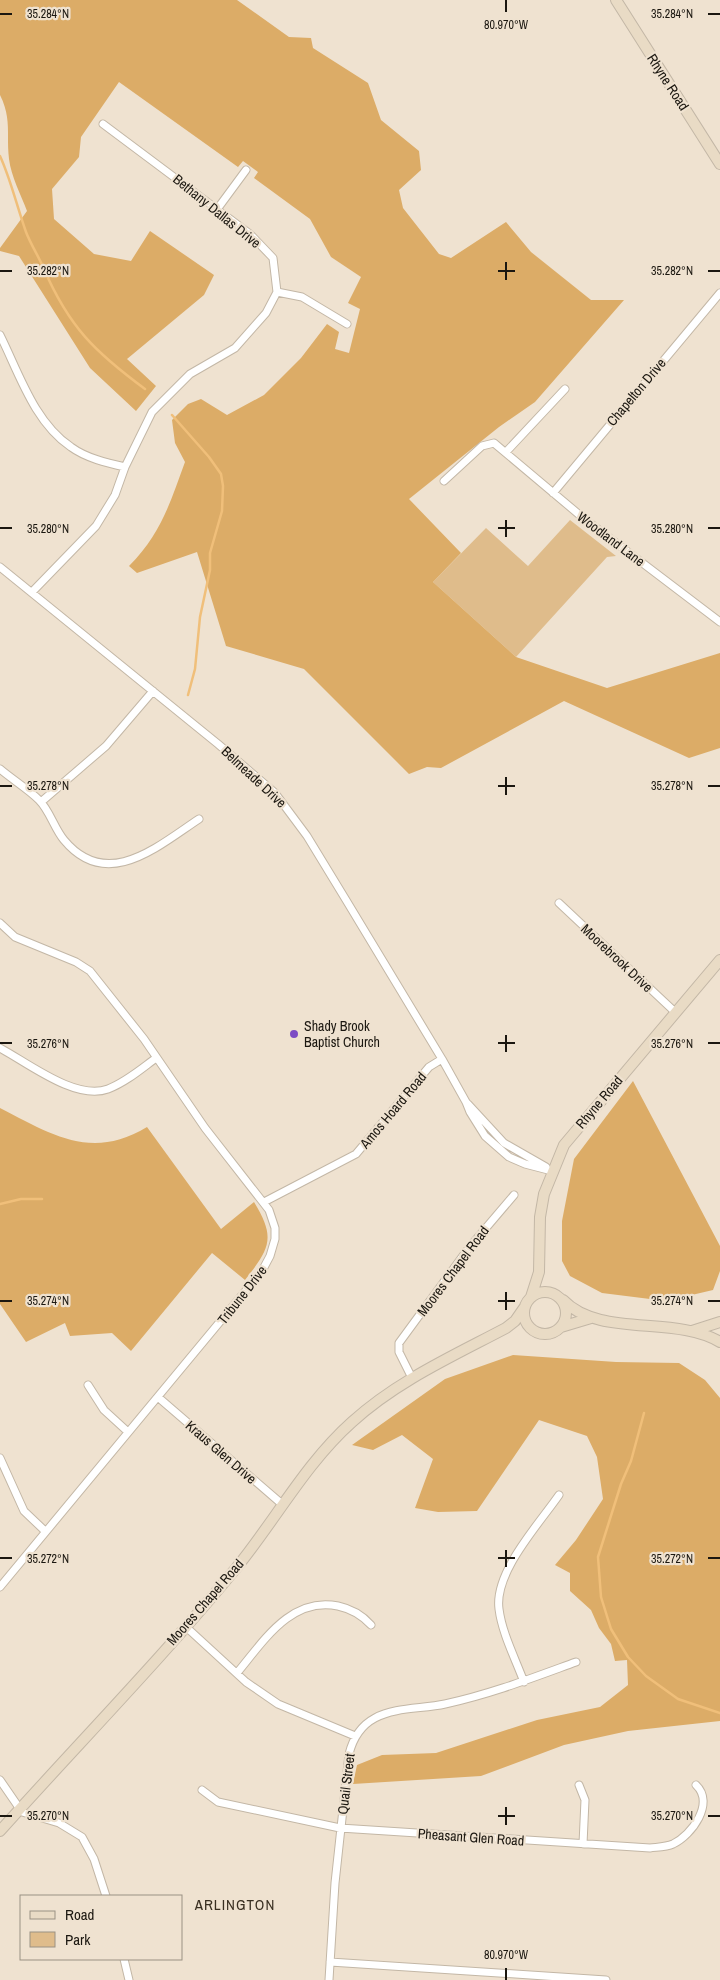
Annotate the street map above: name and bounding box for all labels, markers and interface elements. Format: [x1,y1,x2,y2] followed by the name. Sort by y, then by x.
[27,6,69,22] text: 35.284°N
[651,6,693,22] text: 35.284°N
[484,17,529,33] text: 80.970°W
[643,50,693,114] street label: Rhyne Road
[169,170,265,252] street label: Bethany Dallas Drive
[27,263,69,279] text: 35.282°N
[651,263,693,279] text: 35.282°N
[602,354,670,430] street label: Chapelton Drive
[574,508,648,570] street label: Woodland Lane
[27,521,69,537] text: 35.280°N
[651,521,693,537] text: 35.280°N
[218,742,290,812] street label: Belmeade Drive
[27,778,69,794] text: 35.278°N
[651,778,693,794] text: 35.278°N
[577,920,657,996] street label: Moorebrook Drive
[304,1017,380,1051] place label: Shady Brook Baptist Church
[288,1028,300,1040] marker: Shady Brook Baptist Church
[27,1036,69,1052] text: 35.276°N
[651,1036,693,1052] text: 35.276°N
[355,1068,430,1153] street label: Amos Hoard Road
[572,1072,626,1132] street label: Rhyne Road
[413,1222,493,1320] street label: Moores Chapel Road
[213,1262,271,1328] street label: Tribune Drive
[27,1293,69,1309] text: 35.274°N
[651,1293,693,1309] text: 35.274°N
[182,1416,260,1488] street label: Kraus Glen Drive
[27,1551,69,1567] text: 35.272°N
[651,1551,693,1567] text: 35.272°N
[163,1555,247,1649] street label: Moores Chapel Road
[333,1752,359,1816] street label: Quail Street
[27,1808,69,1824] text: 35.270°N
[651,1808,693,1824] text: 35.270°N
[417,1824,525,1850] street label: Pheasant Glen Road
[194,1894,275,1915] district label: ARLINGTON
[20,1895,182,1960] legend
[65,1904,94,1925] text: Road
[65,1929,91,1950] text: Park
[484,1947,529,1963] text: 80.970°W

